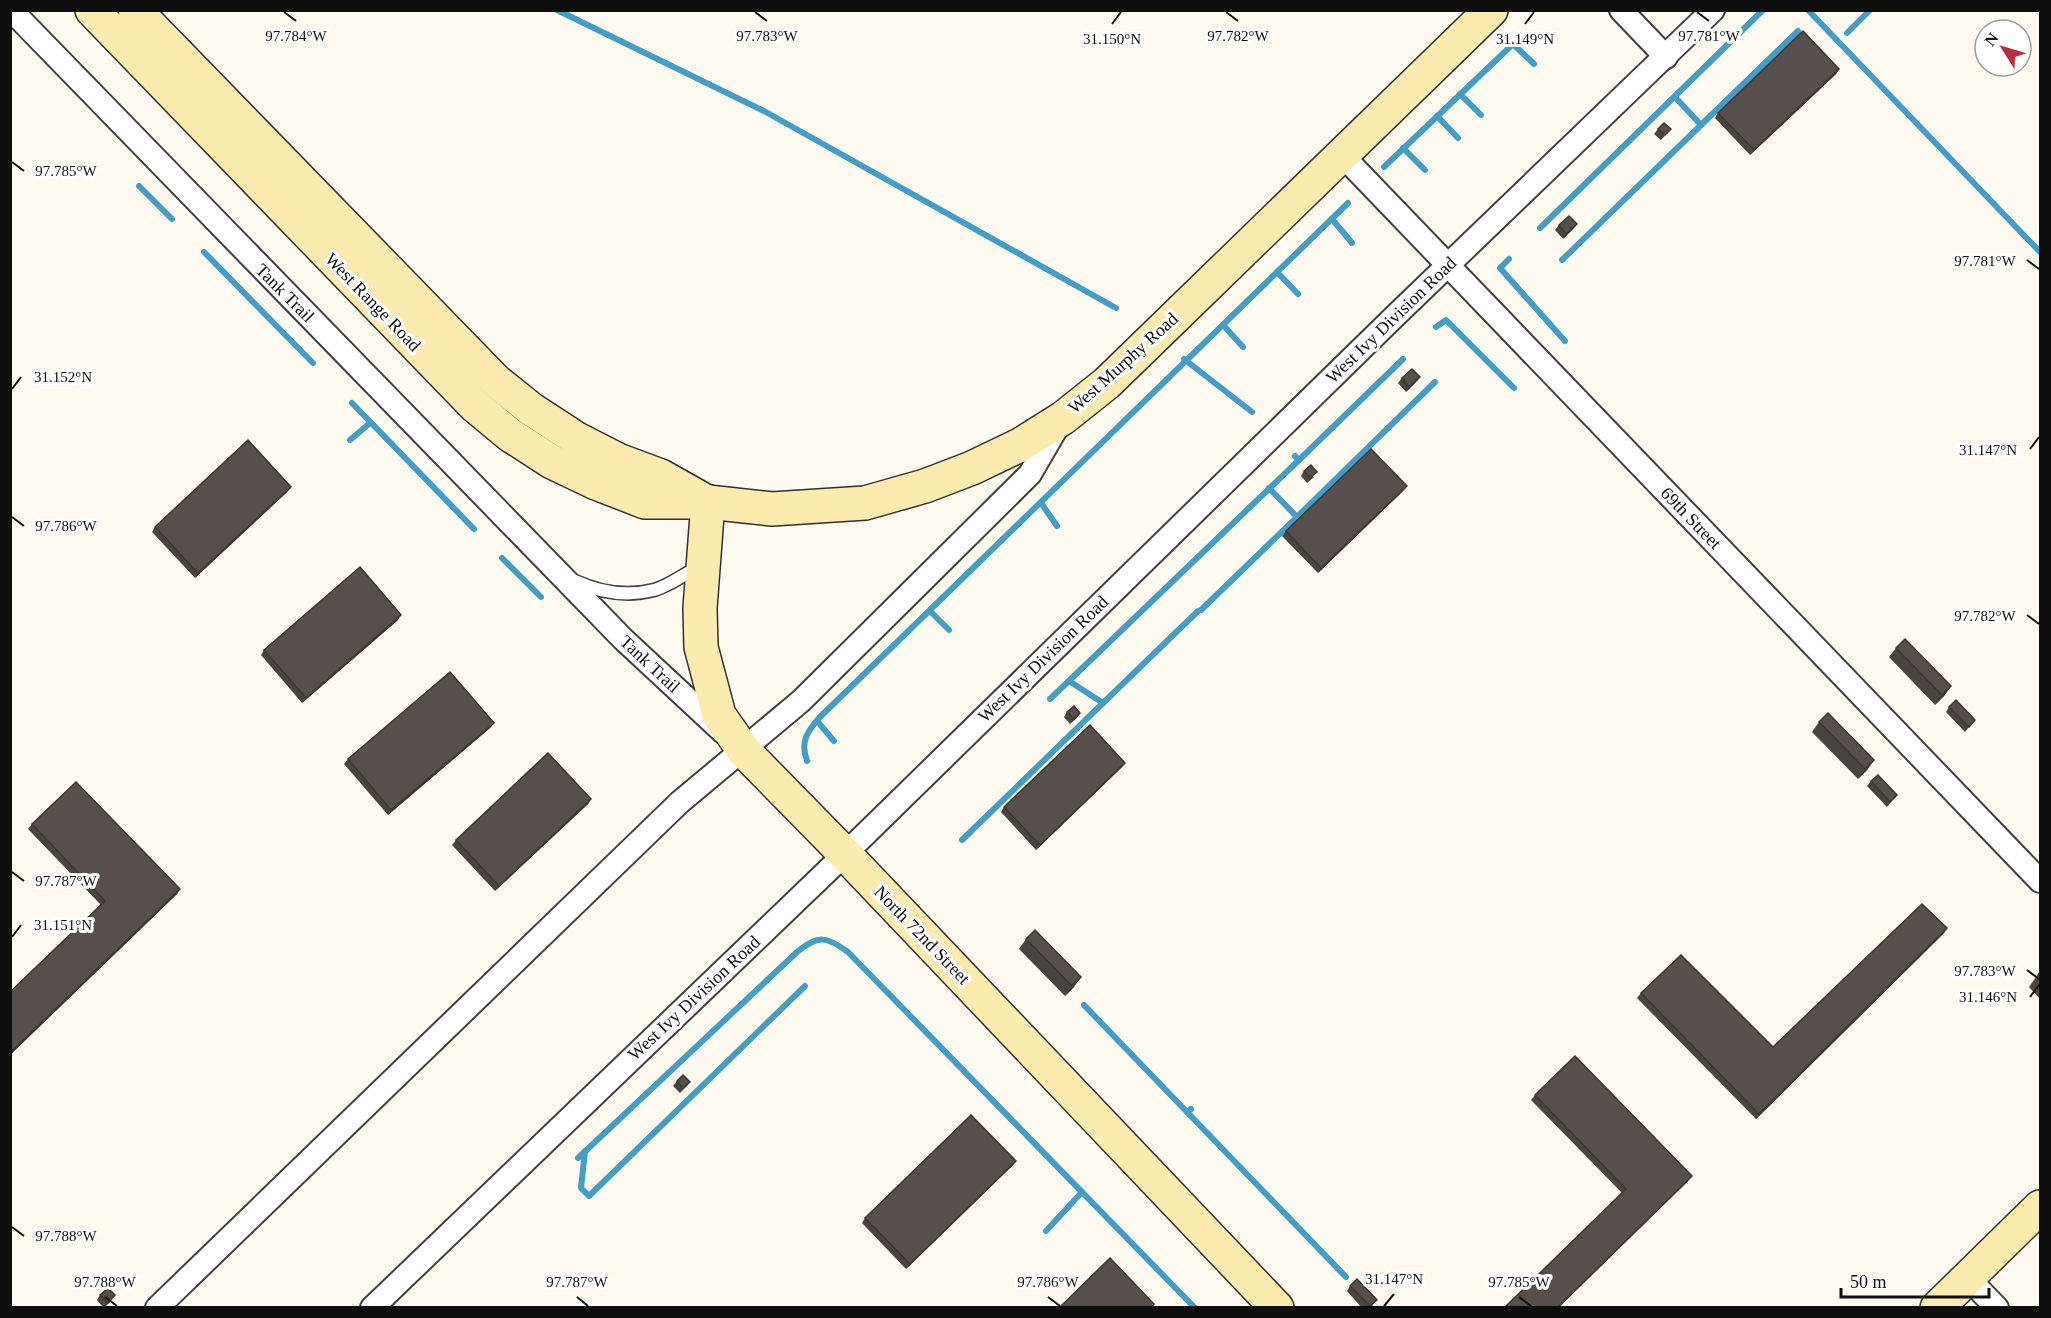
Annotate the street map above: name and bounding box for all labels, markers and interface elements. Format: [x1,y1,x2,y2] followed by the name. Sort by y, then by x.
[1973,18,2033,78] north arrow
[265,28,328,44] text: 97.784°W
[736,28,799,44] text: 97.783°W
[1207,28,1270,44] text: 97.782°W
[1678,28,1741,44] text: 97.781°W
[1981,29,2002,49] text: N
[1083,31,1141,47] text: 31.150°N
[1496,31,1554,47] text: 31.149°N
[35,163,98,179] text: 97.785°W
[321,249,425,355] street label: West Range Road
[1322,253,1460,387] street label: West Ivy Division Road
[1954,253,2017,269] text: 97.781°W
[252,260,318,326] street label: Tank Trail
[1064,309,1182,417] street label: West Murphy Road
[34,369,92,385] text: 31.152°N
[1959,442,2017,458] text: 31.147°N
[1657,483,1725,553] street label: 69th Street
[35,518,98,534] text: 97.786°W
[974,592,1112,726] street label: West Ivy Division Road
[1954,608,2017,624] text: 97.782°W
[616,631,684,697] street label: Tank Trail
[35,873,98,889] text: 97.787°W
[870,882,974,988] street label: North 72nd Street
[34,917,92,933] text: 31.151°N
[624,932,764,1064] street label: West Ivy Division Road
[1954,963,2017,979] text: 97.783°W
[1959,989,2017,1005] text: 31.146°N
[35,1228,98,1244] text: 97.788°W
[1841,1261,1990,1299] scale bar
[1365,1271,1423,1287] text: 31.147°N
[1850,1272,1887,1292] text: 50 m
[74,1274,137,1290] text: 97.788°W
[546,1274,609,1290] text: 97.787°W
[1017,1274,1080,1290] text: 97.786°W
[1488,1274,1551,1290] text: 97.785°W

